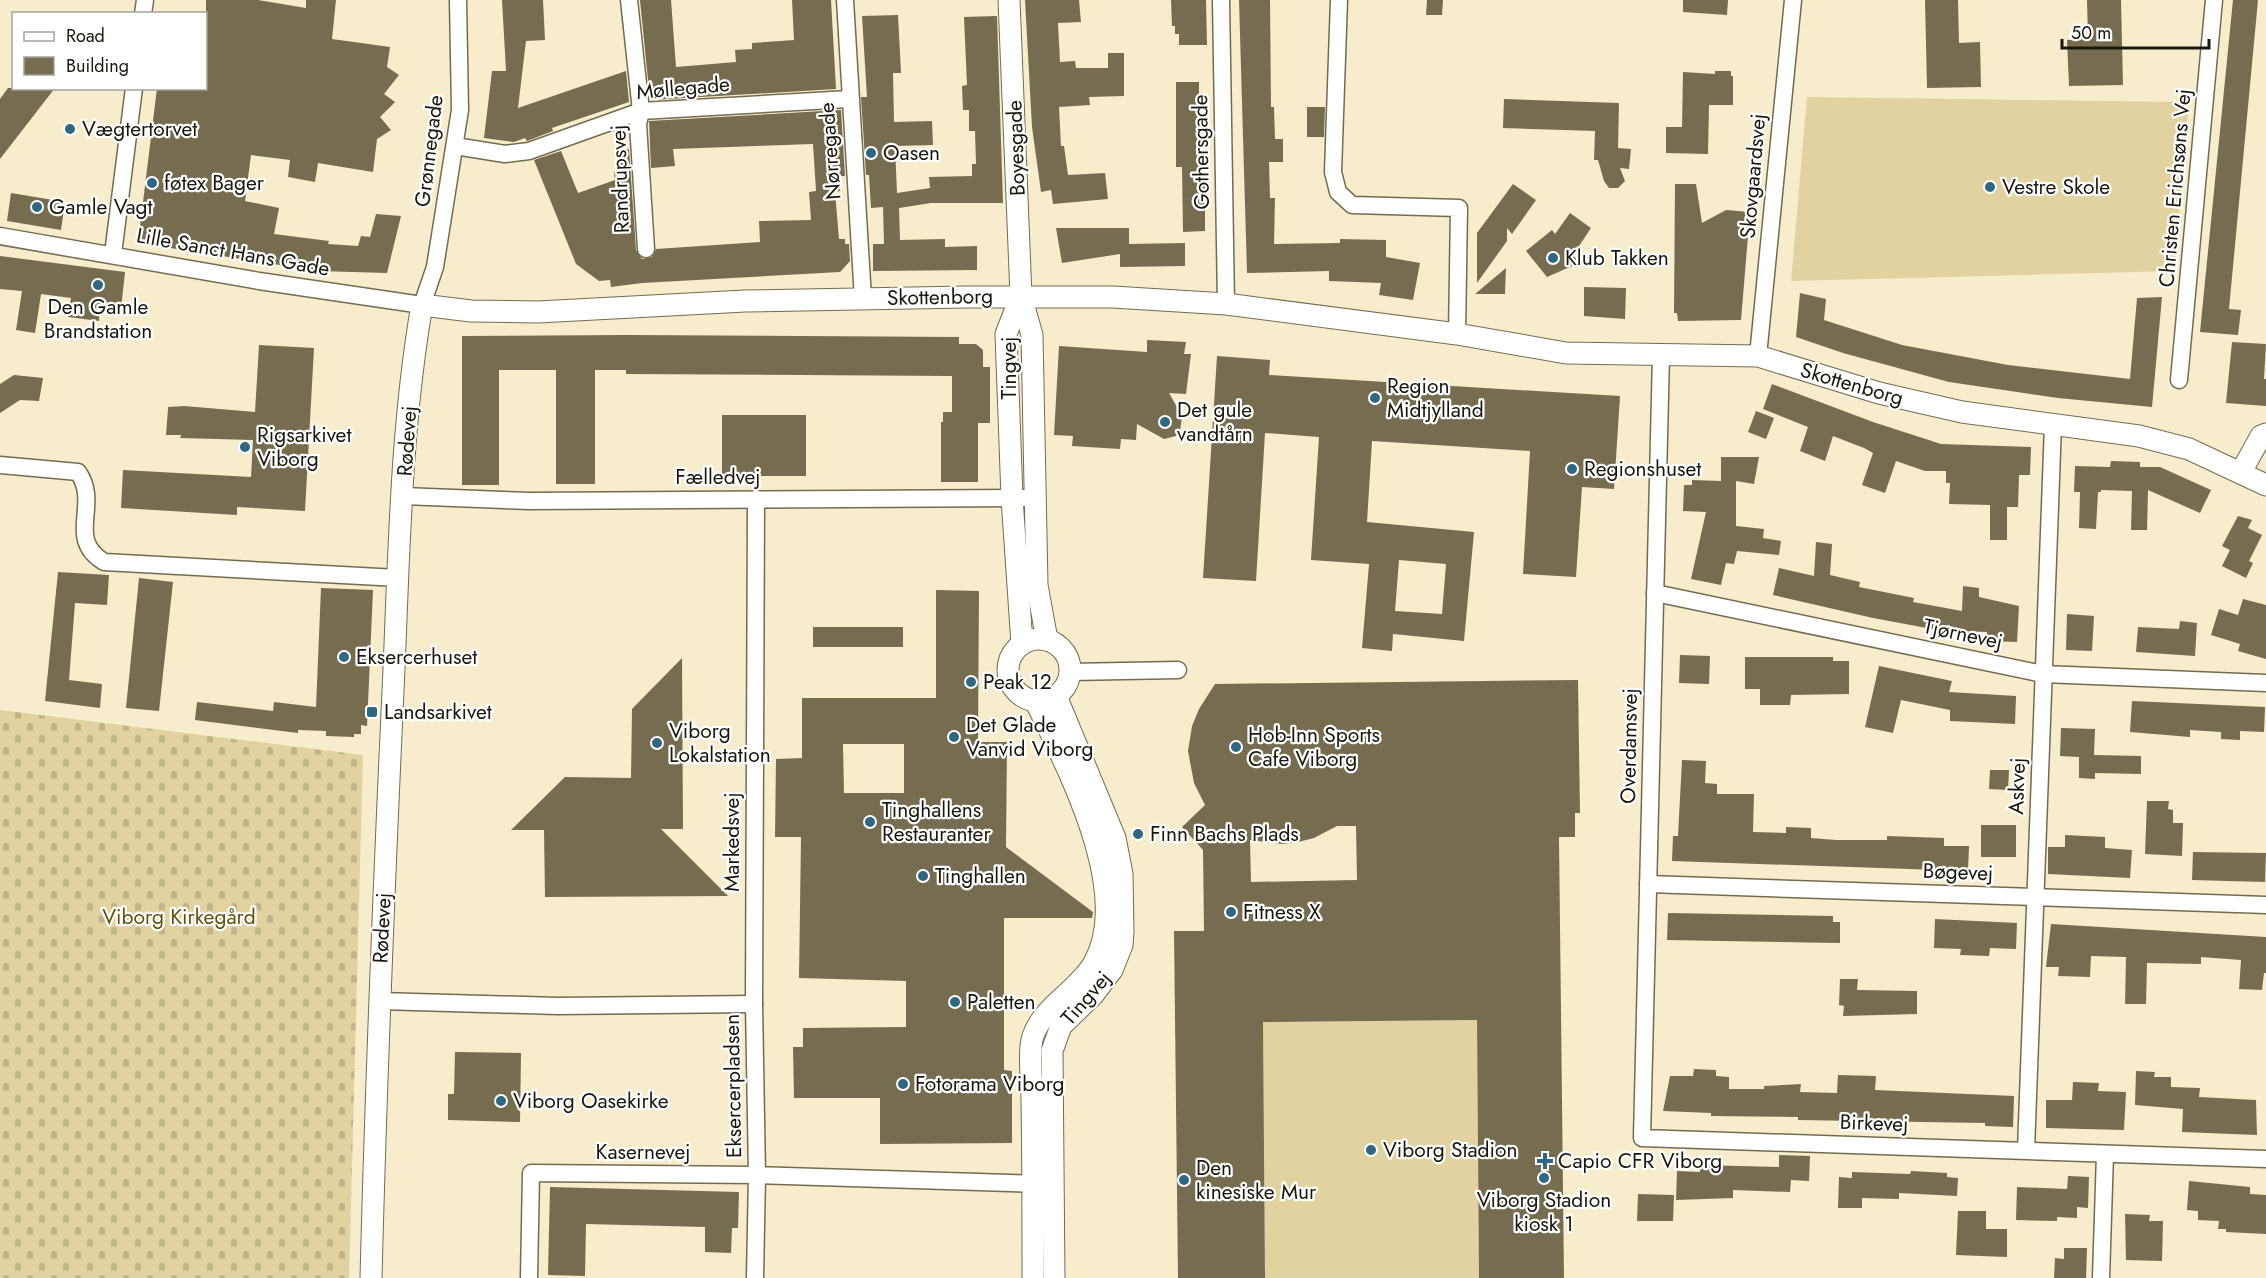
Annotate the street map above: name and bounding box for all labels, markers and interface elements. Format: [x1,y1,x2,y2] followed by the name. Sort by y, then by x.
[12,12,207,90] legend
[2062,12,2209,50] scale bar
[2071,20,2111,46] text: 50 m
[66,23,105,49] text: Road
[66,53,129,79] text: Building
[635,69,731,107] street label: Møllegade
[2151,88,2199,288] street label: Christen Erichsøns Vej
[407,93,451,209] street label: Grønnegade
[1185,94,1217,210] street label: Gothersgade
[999,99,1033,196] street label: Boyesgade
[812,101,848,201] street label: Nørregade
[1733,112,1773,240] street label: Skovgaardsvej
[82,114,197,144] place label: Vægtertorvet
[63,122,77,136] marker: Vægtertorvet
[603,124,637,234] street label: Randrupsvej
[883,138,940,168] place label: Oasen
[864,146,878,160] marker: Oasen
[164,168,265,198] place label: føtex Bager
[2002,172,2110,202] place label: Vestre Skole
[145,176,159,190] marker: føtex Bager
[1983,180,1997,194] marker: Vestre Skole
[49,192,153,222] place label: Gamle Vagt
[30,200,44,214] marker: Gamle Vagt
[134,220,332,284] street label: Lille Sanct Hans Gade
[1565,243,1669,273] place label: Klub Takken
[1546,251,1560,265] marker: Klub Takken
[91,278,105,292] marker: Den Gamle Brandstation
[887,281,993,313] street label: Skottenborg
[44,292,152,346] place label: Den Gamle Brandstation
[994,336,1024,400] street label: Tingvej
[1797,355,1907,413] street label: Skottenborg
[1387,371,1484,425] place label: Region Midtjylland
[1368,391,1382,405] marker: Region Midtjylland
[1177,395,1253,449] place label: Det gule vandtårn
[390,405,424,477] street label: Rødevej
[1158,415,1172,429] marker: Det gule vandtårn
[257,420,351,474] place label: Rigsarkivet Viborg
[238,440,252,454] marker: Rigsarkivet Viborg
[1584,454,1701,484] place label: Regionshuset
[675,462,761,492] street label: Fælledvej
[1565,462,1579,476] marker: Regionshuset
[1921,611,2005,657] street label: Tjørnevej
[356,642,477,672] place label: Eksercerhuset
[337,650,351,664] marker: Eksercerhuset
[983,667,1052,697] place label: Peak 12
[964,675,978,689] marker: Peak 12
[1613,688,1645,804] street label: Overdamsvej
[384,697,492,727] place label: Landsarkivet
[365,705,379,719] marker: Landsarkivet
[966,710,1093,764] place label: Det Glade Vanvid Viborg
[669,716,771,770] place label: Viborg Lokalstation
[1248,720,1380,774] place label: Hob-Inn Sports Cafe Viborg
[947,730,961,744] marker: Det Glade Vanvid Viborg
[650,736,664,750] marker: Viborg Lokalstation
[1229,740,1243,754] marker: Hob-Inn Sports Cafe Viborg
[2001,757,2033,815] street label: Askvej
[717,792,747,892] street label: Markedsvej
[882,795,991,849] place label: Tinghallens Restauranter
[863,815,877,829] marker: Tinghallens Restauranter
[1150,819,1299,849] place label: Finn Bachs Plads
[1131,827,1145,841] marker: Finn Bachs Plads
[1922,856,1994,888] street label: Bøgevej
[935,861,1026,891] place label: Tinghallen
[916,869,930,883] marker: Tinghallen
[365,892,399,964] street label: Rødevej
[1243,897,1321,927] place label: Fitness X
[102,902,256,932] park label: Viborg Kirkegård
[1224,905,1238,919] marker: Fitness X
[1054,964,1118,1032] street label: Tingvej
[967,987,1036,1017] place label: Paletten
[948,995,962,1009] marker: Paletten
[717,1014,749,1158] street label: Eksercerpladsen
[915,1069,1065,1099] place label: Fotorama Viborg
[896,1077,910,1091] marker: Fotorama Viborg
[513,1086,669,1116] place label: Viborg Oasekirke
[494,1094,508,1108] marker: Viborg Oasekirke
[1839,1107,1909,1139] street label: Birkevej
[1383,1135,1517,1165] place label: Viborg Stadion
[596,1137,690,1167] street label: Kasernevej
[1364,1143,1378,1157] marker: Viborg Stadion
[1558,1146,1722,1176] place label: Capio CFR Viborg
[1536,1152,1554,1170] marker: Capio CFR Viborg
[1196,1153,1317,1207] place label: Den kinesiske Mur
[1537,1171,1551,1185] marker: Viborg Stadion kiosk 1
[1177,1173,1191,1187] marker: Den kinesiske Mur
[1477,1185,1611,1239] place label: Viborg Stadion kiosk 1

